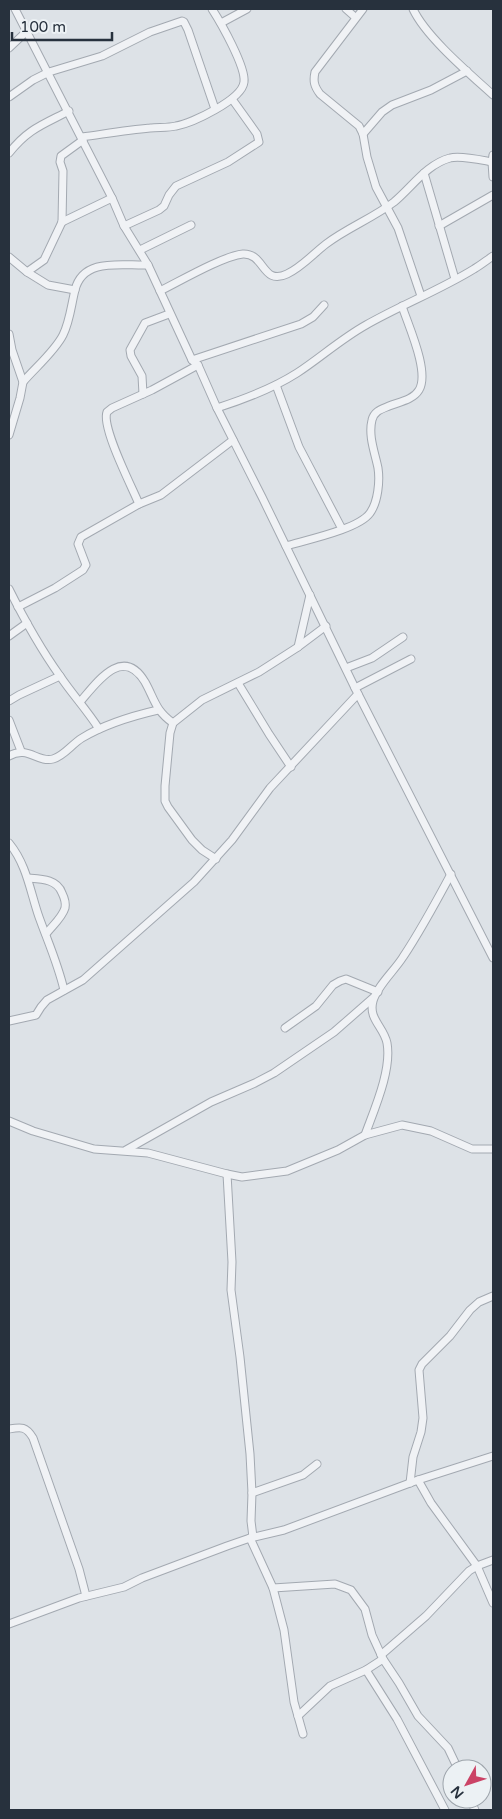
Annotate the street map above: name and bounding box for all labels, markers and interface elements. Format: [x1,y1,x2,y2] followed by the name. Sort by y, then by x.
[12,10,112,42] scale bar
[20,18,66,36] text: 100 m
[442,1759,492,1809] north arrow
[447,1782,468,1802] text: N

